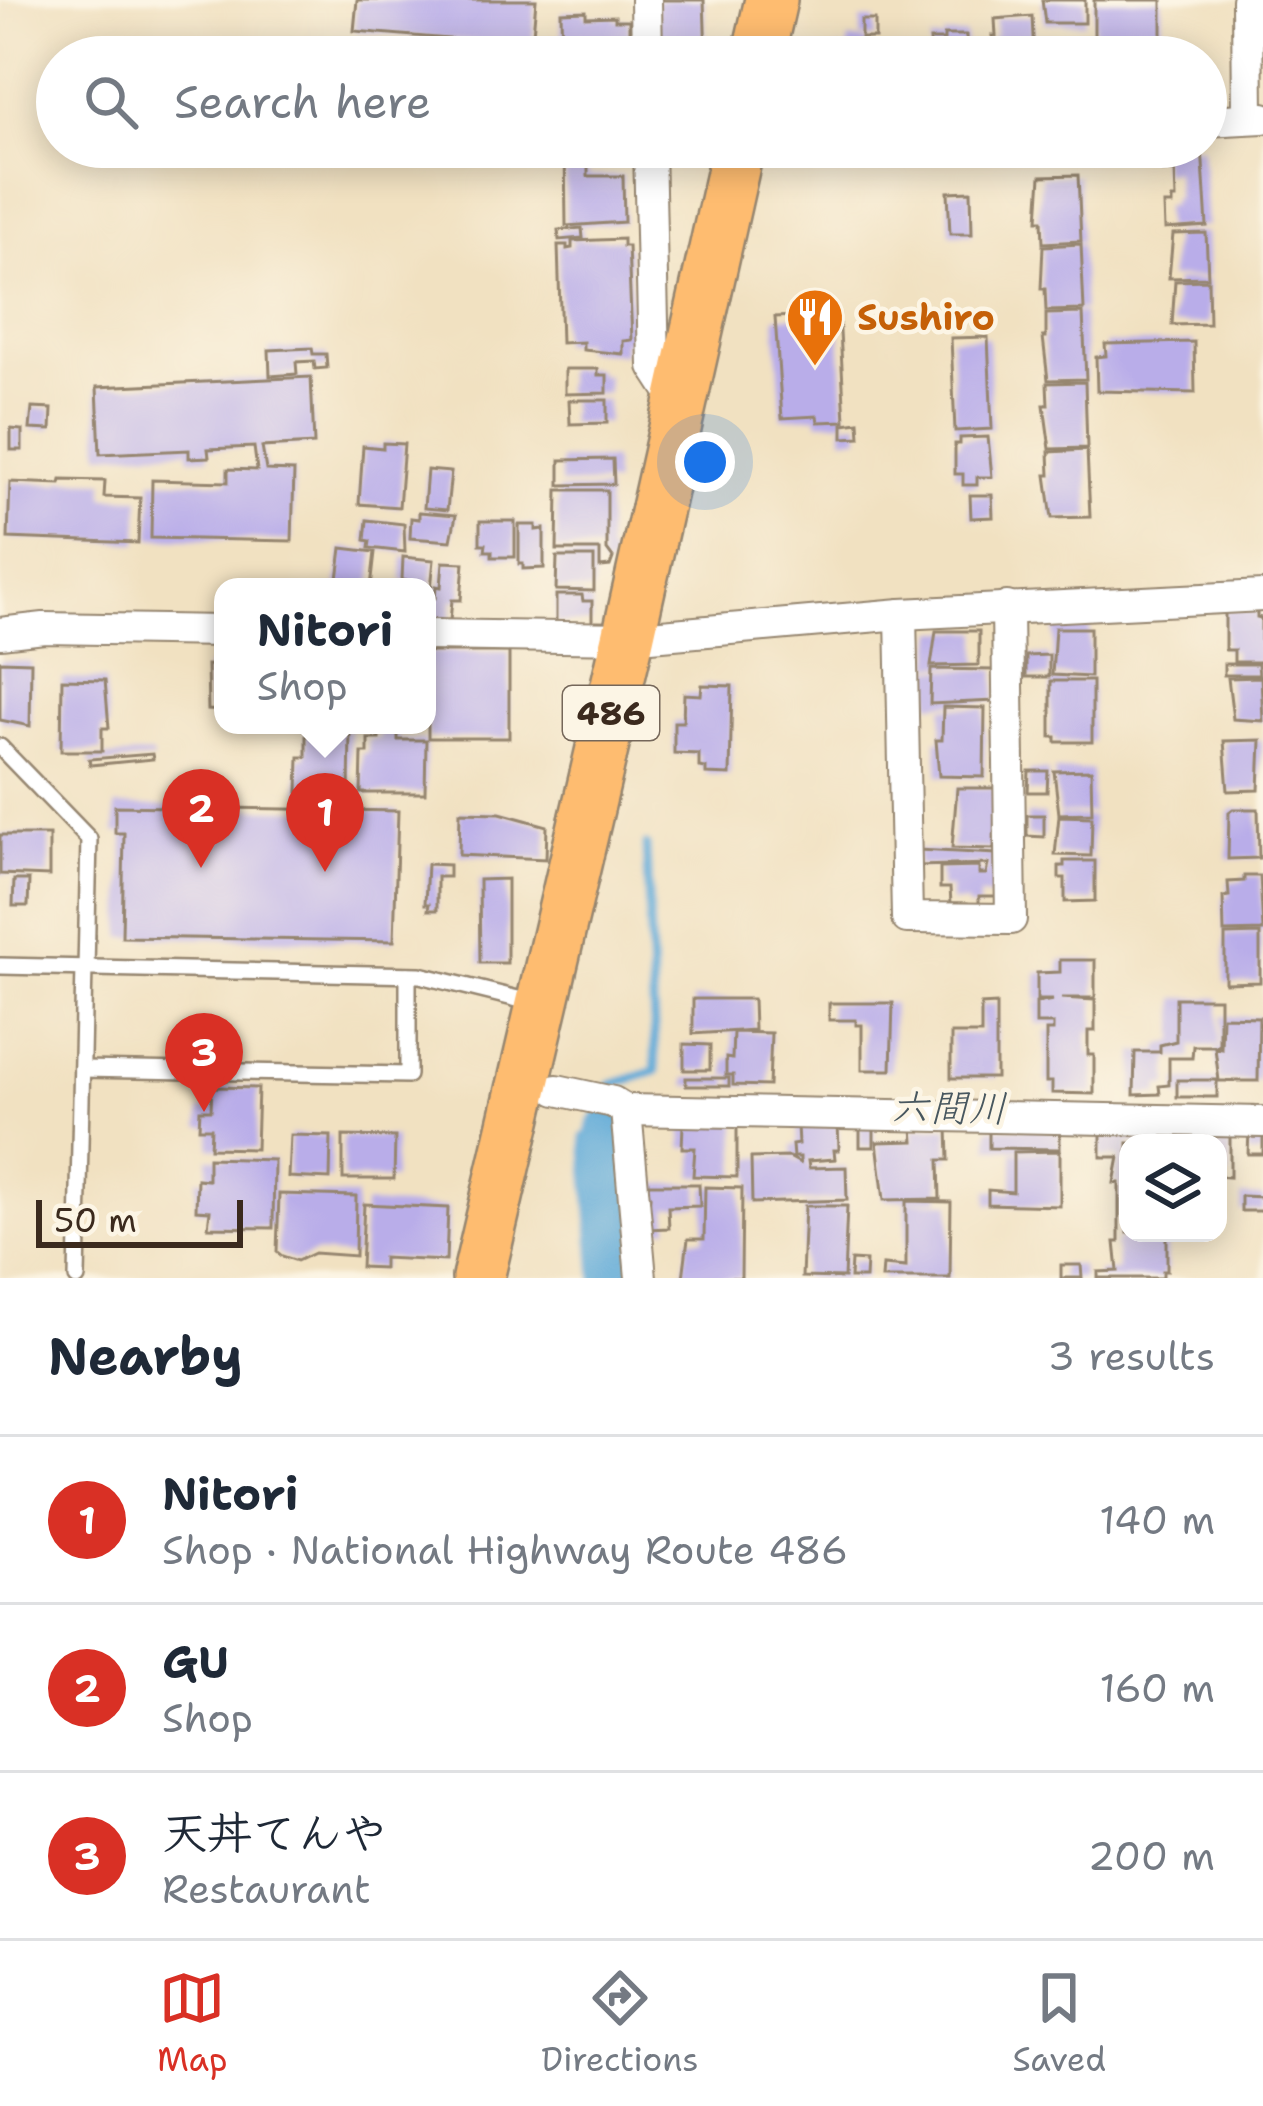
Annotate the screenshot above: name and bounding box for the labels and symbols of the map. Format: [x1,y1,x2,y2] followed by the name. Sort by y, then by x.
[784,286,846,368] restaurant icon: Sushiro
[857,293,995,342] place label: Sushiro
[675,432,735,492] your location
[563,686,659,740] road number: 486
[162,769,240,868] pin: 2
[286,773,364,872] pin: 1
[165,1013,243,1112] pin: 3
[890,1080,1008,1134] water label: 六間川
[36,1194,243,1247] scale bar

